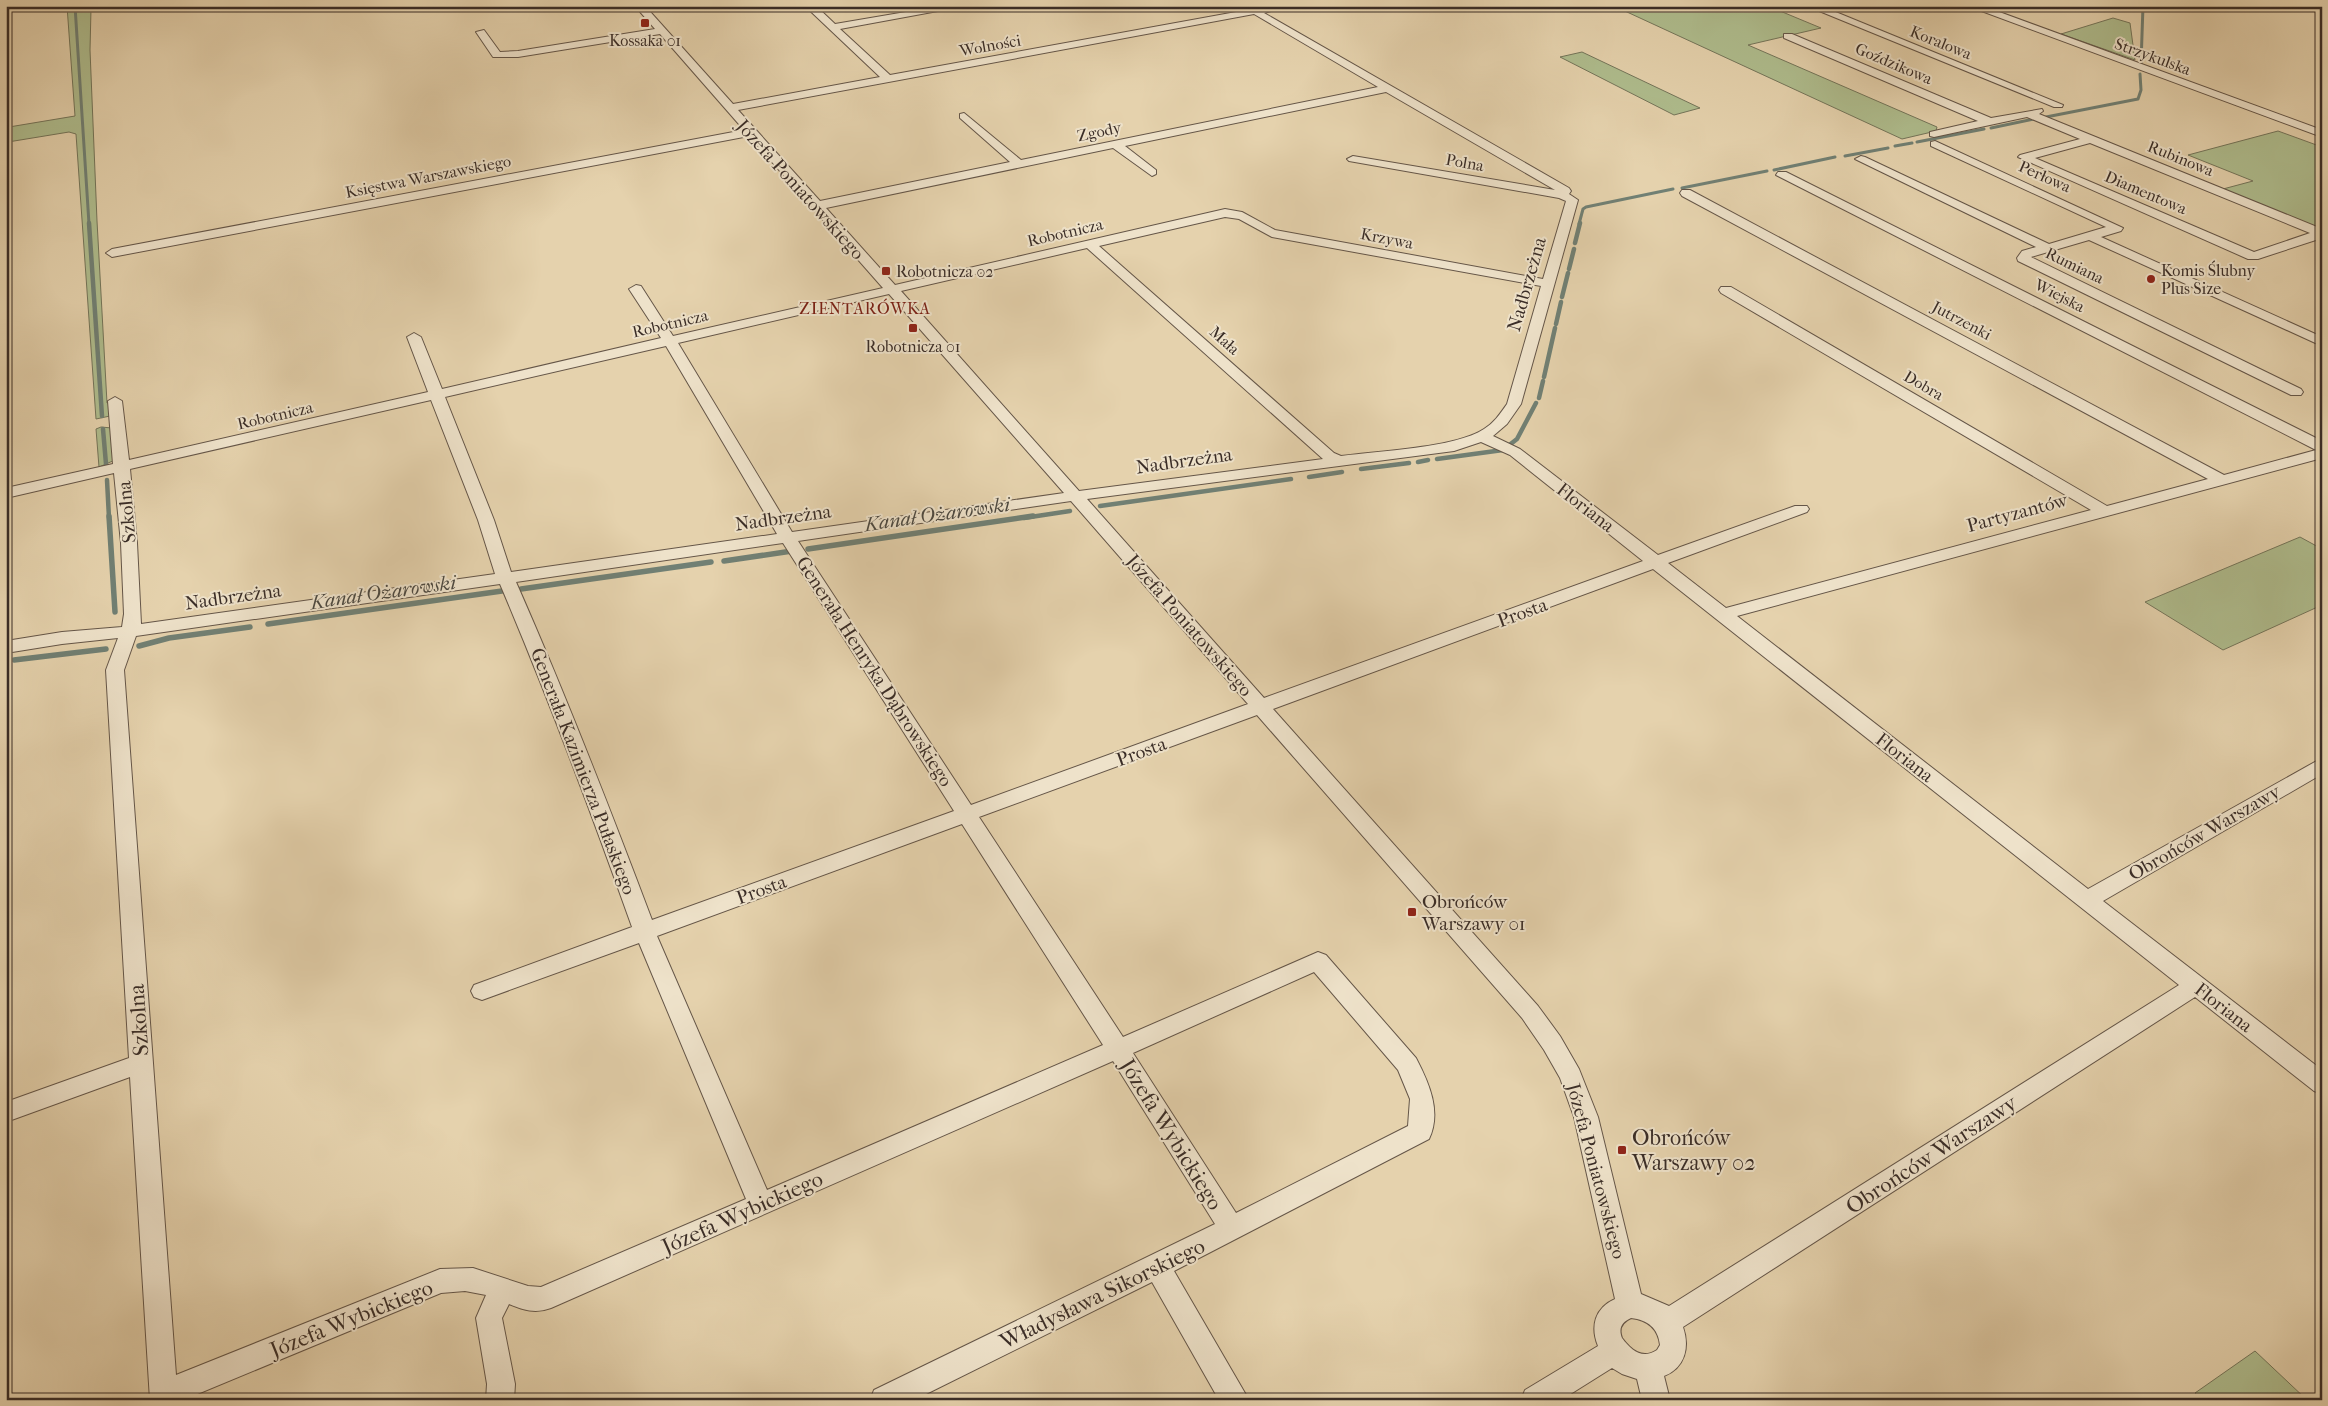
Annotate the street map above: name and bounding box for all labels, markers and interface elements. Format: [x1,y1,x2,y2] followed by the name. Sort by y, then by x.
[639,17,651,29] marker: Kossaka 01
[1907,22,1975,64] street label: Koralowa
[609,31,681,50] place label: Kossaka 01
[957,31,1023,60] street label: Wolności
[2112,34,2194,79] street label: Strzykulska
[1852,39,1936,88] street label: Goździkowa
[730,114,869,264] street label: Józefa Poniatowskiego
[1075,117,1123,145] street label: Zgody
[2145,137,2217,181] street label: Rubinowa
[1444,150,1486,175] street label: Polna
[344,151,513,202] street label: Księstwa Warszawskiego
[2016,157,2074,197] street label: Perłowa
[2102,167,2190,218] street label: Diamentowa
[1025,214,1105,250] street label: Robotnicza
[1359,224,1415,253] street label: Krzywa
[1503,234,1551,334] street label: Nadbrzeżna
[2043,243,2108,288] street label: Rumiana
[2161,260,2255,298] place label: Komis Ślubny Plus Size
[896,262,994,281] place label: Robotnicza 02
[880,265,892,277] marker: Robotnicza 02
[2145,273,2157,285] marker: Komis Ślubny Plus Size
[2031,274,2089,316] street label: Wiejska
[1927,296,1995,344] street label: Jutrzenki
[799,298,931,318] district label: ZIENTARÓWKA
[630,305,710,341] street label: Robotnicza
[907,322,919,334] marker: Robotnicza 01
[1206,322,1244,359] street label: Mała
[866,337,960,356] place label: Robotnicza 01
[1900,367,1948,405] street label: Dobra
[235,397,315,433] street label: Robotnicza
[1135,443,1234,479] street label: Nadbrzeżna
[1552,478,1619,537] street label: Floriana
[113,480,141,544] street label: Szkolna
[1964,489,2071,537] street label: Partyzantów
[861,493,1013,536] water label: Kanał Ożarowski
[734,500,833,536] street label: Nadbrzeżna
[1120,549,1257,701] street label: Józefa Poniatowskiego
[791,552,957,791] street label: Generała Henryka Dąbrowskiego
[307,571,459,614] water label: Kanał Ożarowski
[184,579,283,615] street label: Nadbrzeżna
[1494,594,1551,632] street label: Prosta
[526,645,641,898] street label: Generała Kazimierza Pułaskiego
[1871,728,1938,787] street label: Floriana
[1113,733,1170,771] street label: Prosta
[2125,780,2285,885] street label: Obrońców Warszawy
[733,871,790,909] street label: Prosta
[1421,891,1526,935] place label: Obrońców Warszawy 01
[1406,906,1418,918] marker: Obrońców Warszawy 01
[2190,978,2257,1037] street label: Floriana
[123,982,154,1057] street label: Szkolna
[1113,1052,1228,1215] street label: Józefa Wybickiego
[1561,1079,1630,1262] street label: Józefa Poniatowskiego
[1841,1089,2023,1220] street label: Obrońców Warszawy
[1631,1125,1755,1176] place label: Obrońców Warszawy 02
[1616,1144,1628,1156] marker: Obrońców Warszawy 02
[656,1166,827,1261] street label: Józefa Wybickiego
[995,1233,1209,1355] street label: Władysława Sikorskiego
[264,1274,437,1364] street label: Józefa Wybickiego

